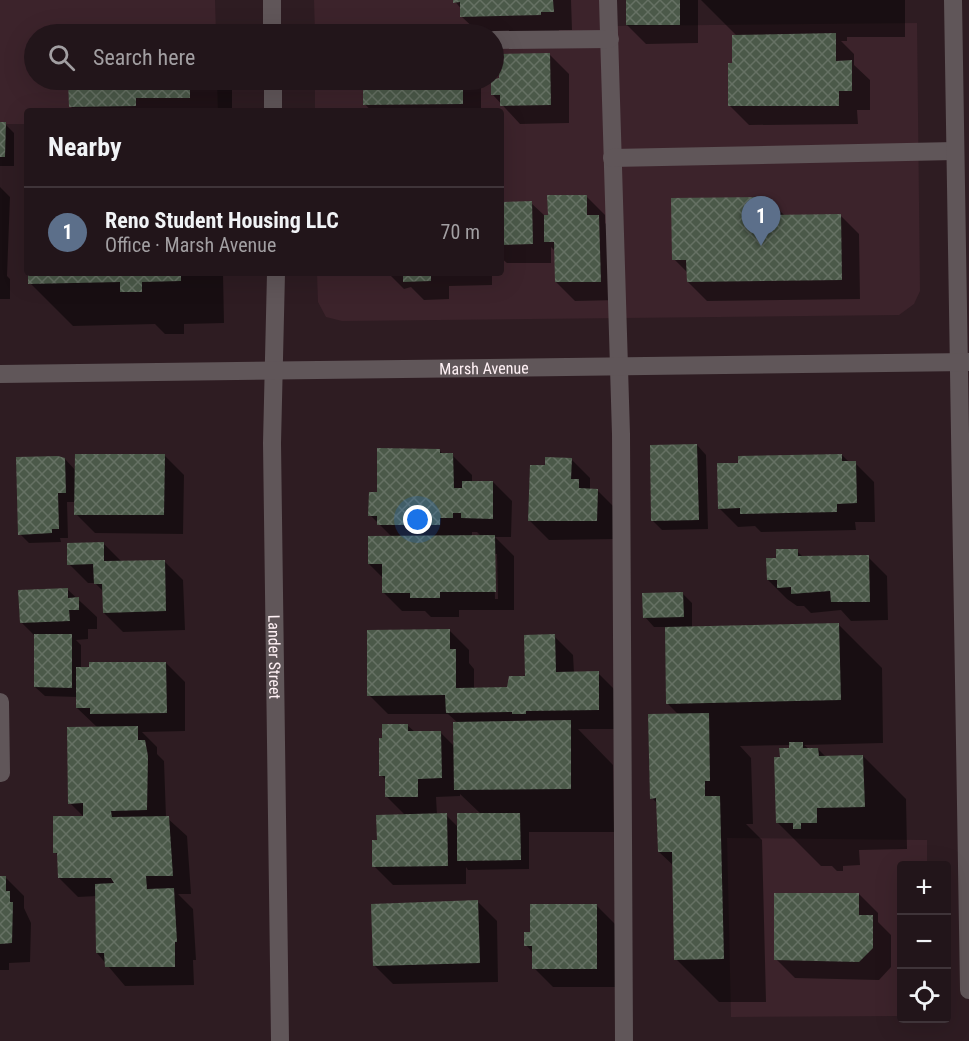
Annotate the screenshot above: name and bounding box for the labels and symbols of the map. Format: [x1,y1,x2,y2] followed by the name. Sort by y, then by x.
[742,196,780,246] pin: 1
[439,358,529,379] street label: Marsh Avenue
[403,505,432,534] your location
[264,615,284,700] street label: Lander Street

